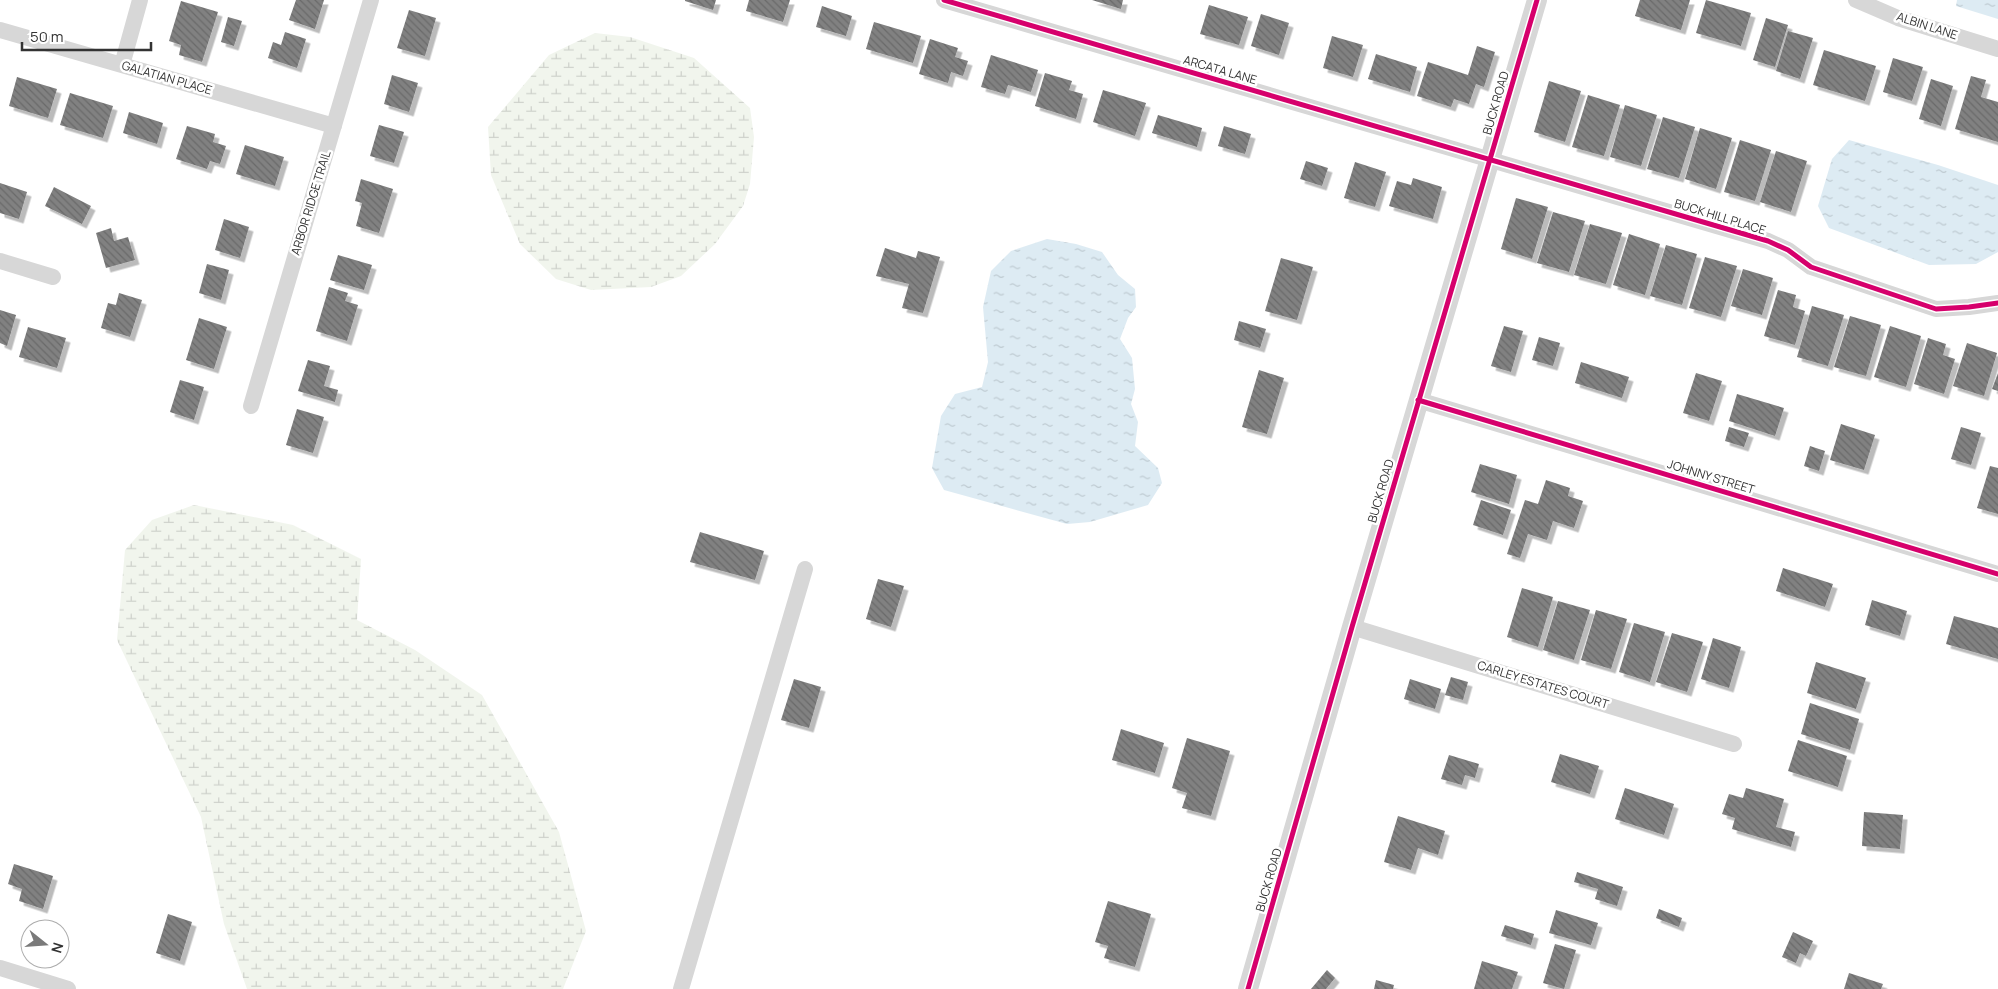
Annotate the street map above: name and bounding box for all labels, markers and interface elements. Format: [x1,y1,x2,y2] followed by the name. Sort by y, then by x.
[1894,8,1960,43] street label: ALBIN LANE
[22,20,151,52] scale bar
[30,26,64,47] text: 50 m
[1181,51,1259,88] street label: ARCATA LANE
[120,57,214,99] street label: GALATIAN PLACE
[1478,69,1513,137] street label: BUCK ROAD
[287,148,335,257] street label: ARBOR RIDGE TRAIL
[1672,195,1768,239] street label: BUCK HILL PLACE
[1665,455,1758,498] street label: JOHNNY STREET
[1363,457,1398,525] street label: BUCK ROAD
[1475,656,1612,713] street label: CARLEY ESTATES COURT
[1251,846,1286,914] street label: BUCK ROAD
[20,919,70,969] north arrow
[47,940,68,956] text: N

